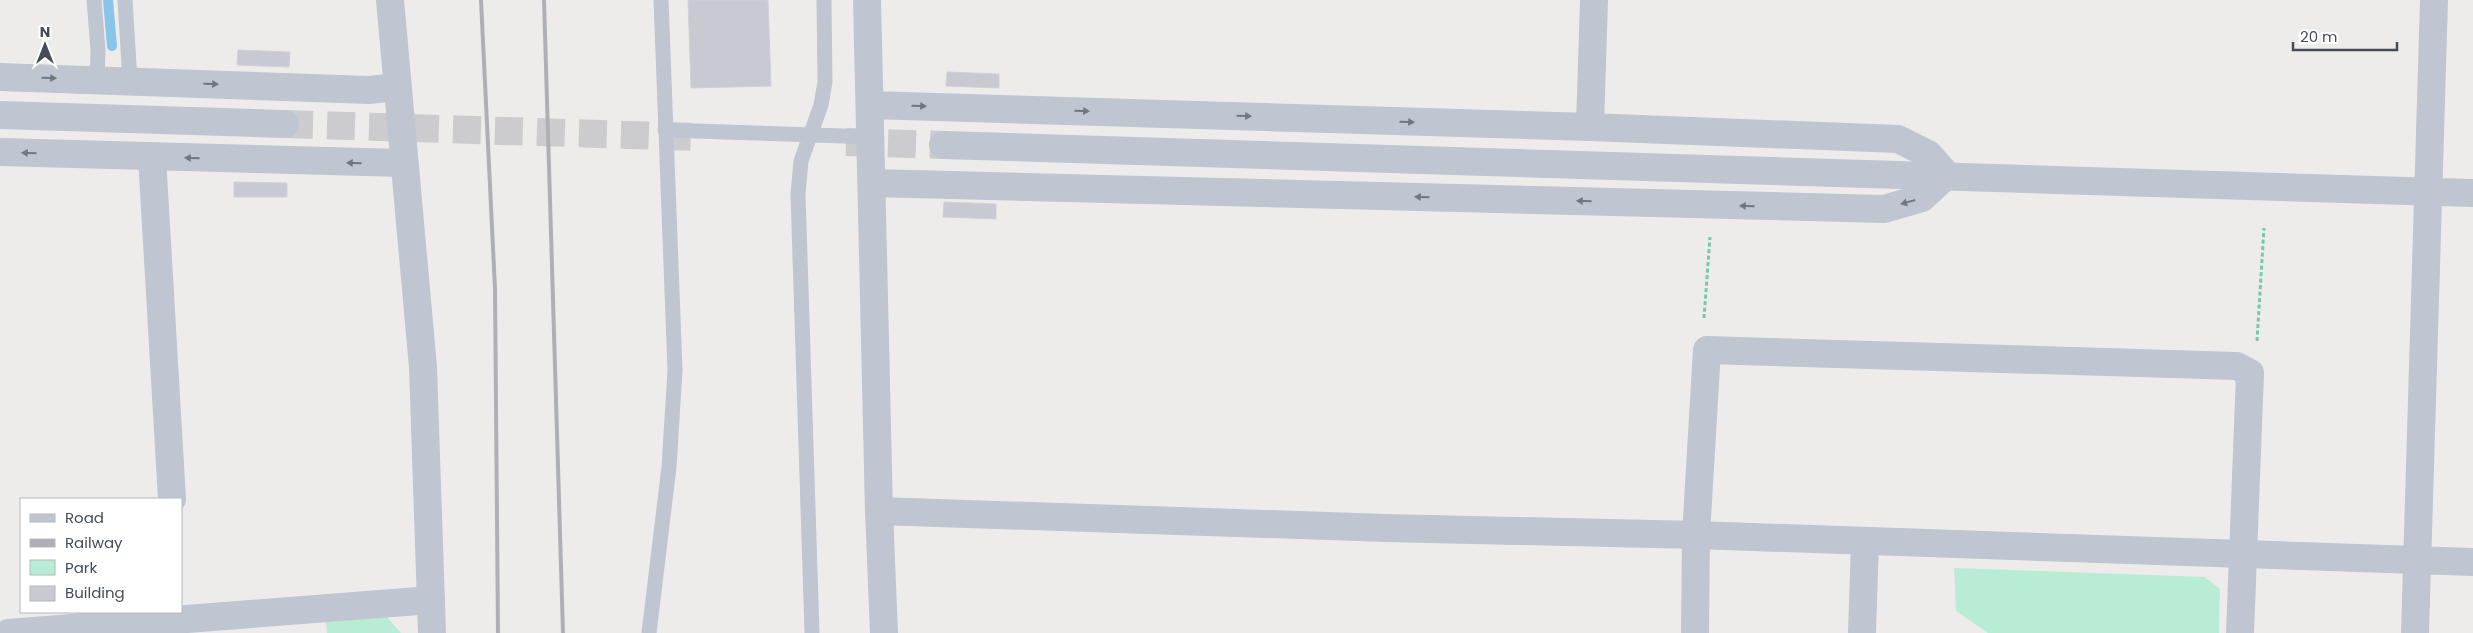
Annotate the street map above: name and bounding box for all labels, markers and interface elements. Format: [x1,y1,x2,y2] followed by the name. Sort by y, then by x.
[20,20,70,70] north arrow
[2293,20,2397,52] scale bar
[40,22,50,42] text: N
[2300,26,2338,47] text: 20 m
[41,75,57,83] one-way arrow
[203,80,219,88] one-way arrow
[912,103,928,111] one-way arrow
[1074,108,1090,116] one-way arrow
[1237,113,1253,121] one-way arrow
[1399,118,1415,126] one-way arrow
[21,149,37,157] one-way arrow
[184,154,200,162] one-way arrow
[346,158,362,166] one-way arrow
[1413,193,1429,201] one-way arrow
[1576,197,1592,205] one-way arrow
[1900,199,1915,207] one-way arrow
[1738,201,1754,209] one-way arrow
[20,498,182,613] legend
[65,507,104,528] text: Road
[65,532,123,553] text: Railway
[65,557,97,578] text: Park
[65,582,125,603] text: Building

